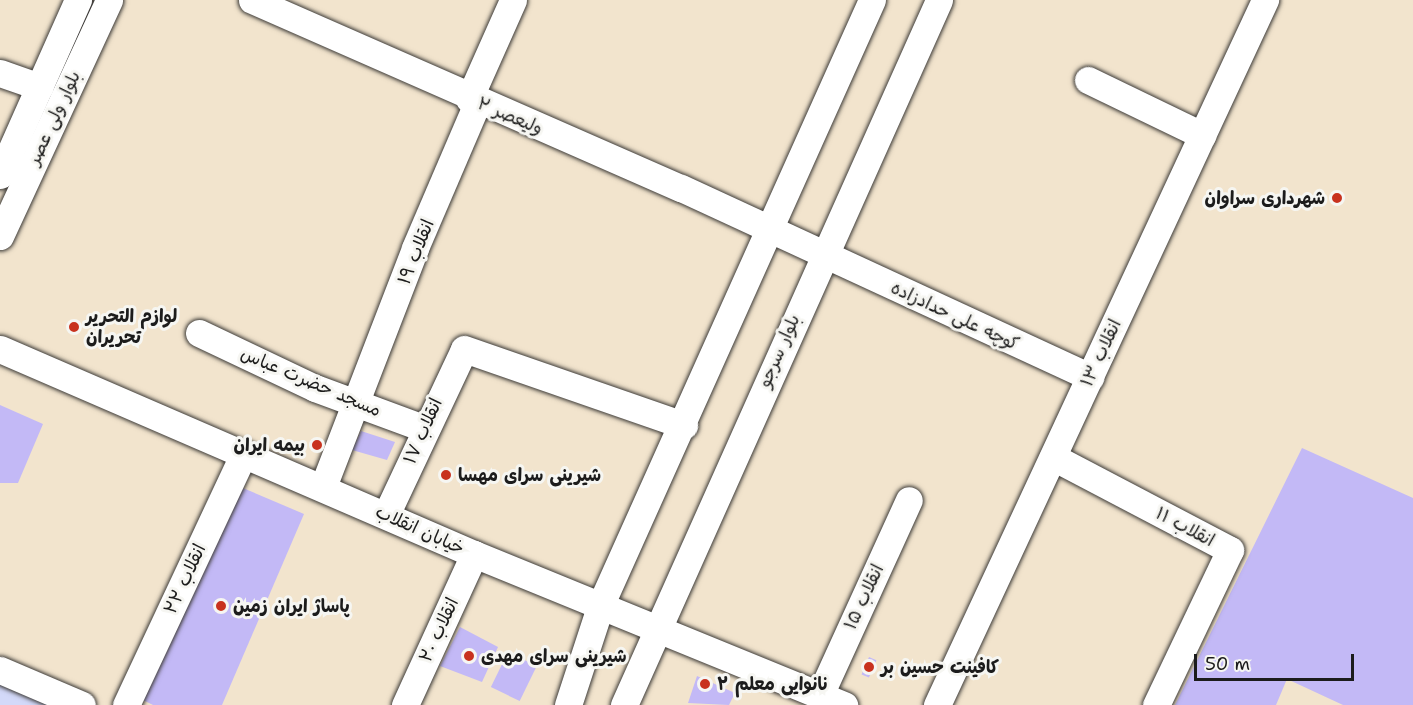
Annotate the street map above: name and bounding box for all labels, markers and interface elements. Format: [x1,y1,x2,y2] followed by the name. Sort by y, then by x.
[23,67,85,169] street label: بلوار ولی عصر
[474,93,546,139] street label: ولیعصر ۲
[1204,187,1325,209] place label: شهرداری سراوان
[1330,191,1344,205] marker: شهرداری سراوان
[393,216,439,288] street label: انقلاب ۱۹
[887,277,1023,355] street label: کوچه علی حدادزاده
[86,306,177,348] place label: لوازم التحریر تحریران
[753,311,805,391] street label: بلوار سرجو
[1076,316,1126,390] street label: انقلاب ۱۳
[67,320,81,334] marker: لوازم التحریر تحریران
[238,343,384,421] street label: مسجد حضرت عباس
[399,395,447,467] street label: انقلاب ۱۷
[233,434,305,456] place label: بیمه ایران
[310,438,324,452] marker: بیمه ایران
[458,464,601,486] place label: شیرینی سرای مهسا
[439,468,453,482] marker: شیرینی سرای مهسا
[372,501,468,559] street label: خیابان انقلاب
[1152,503,1218,551] street label: انقلاب ۱۱
[159,540,211,618] street label: انقلاب ۲۲
[840,561,888,633] street label: انقلاب ۱۵
[415,594,463,666] street label: انقلاب ۲۰
[233,595,350,617] place label: پاساژ ایران زمین
[214,599,228,613] marker: پاساژ ایران زمین
[1197,642,1358,680] scale bar
[481,645,626,667] place label: شیرینی سرای مهدی
[462,649,476,663] marker: شیرینی سرای مهدی
[1205,652,1250,676] text: 50 m
[881,656,999,678] place label: کافینت حسین بر
[862,660,876,674] marker: کافینت حسین بر
[717,673,829,695] place label: نانوایی معلم ۲
[698,677,712,691] marker: نانوایی معلم ۲

